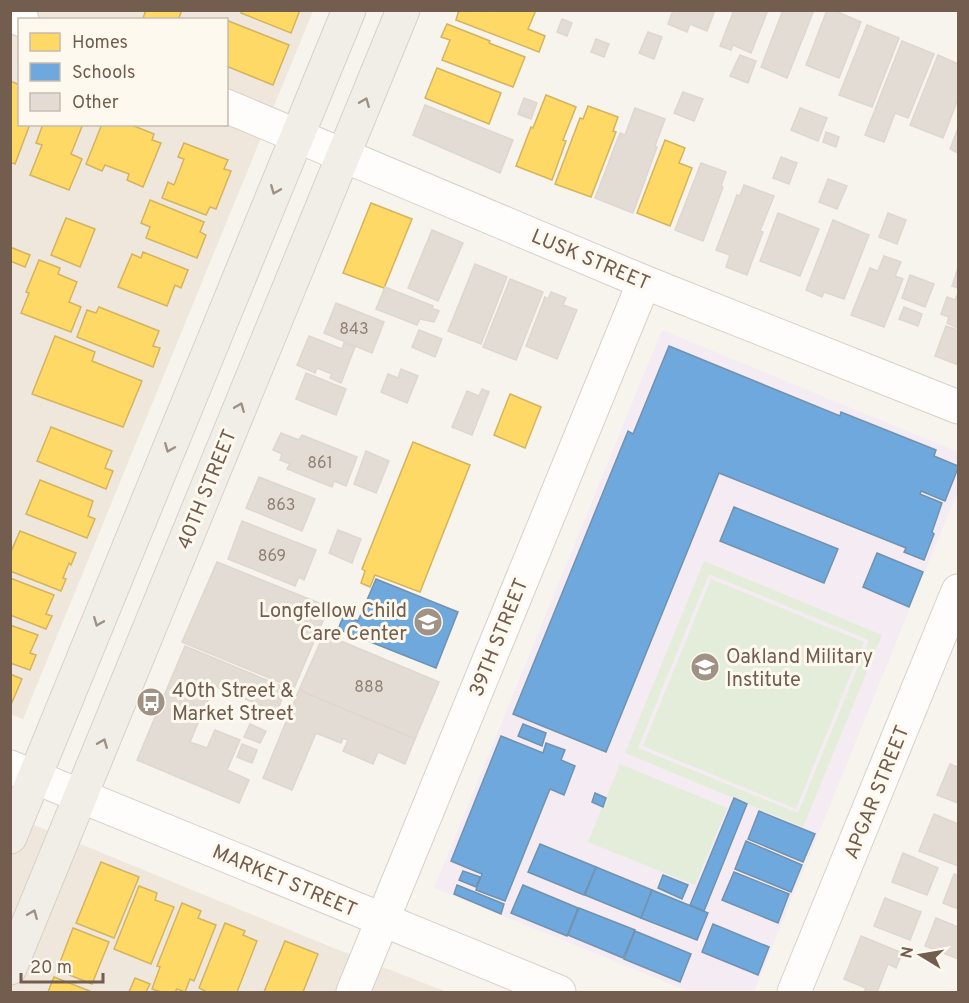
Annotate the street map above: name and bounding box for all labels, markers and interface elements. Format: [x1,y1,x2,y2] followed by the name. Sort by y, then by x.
[18,18,228,126] legend
[72,32,128,55] text: Homes
[72,62,135,85] text: Schools
[72,92,119,115] text: Other
[358,97,370,108] one-way arrow
[270,184,282,195] one-way arrow
[527,224,654,298] street label: LUSK STREET
[339,320,369,340] house number: 843
[233,402,245,413] one-way arrow
[172,426,244,553] street label: 40TH STREET
[164,442,176,453] one-way arrow
[307,454,333,474] house number: 861
[267,496,295,516] house number: 863
[258,547,286,567] house number: 869
[464,575,535,701] street label: 39TH STREET
[259,599,407,648] place label: Longfellow Child Care Center
[412,606,444,638] school or university icon: Longfellow Child Care Center
[93,616,105,627] one-way arrow
[726,645,873,694] place label: Oakland Military Institute
[689,651,721,683] school or university icon: Oakland Military Institute
[354,678,384,698] house number: 888
[172,679,294,728] place label: 40th Street & Market Street
[135,686,167,718] bus stop icon: 40th Street & Market Street
[839,722,917,863] street label: APGAR STREET
[96,738,108,749] one-way arrow
[208,840,361,924] street label: MARKET STREET
[26,909,38,920] one-way arrow
[891,925,951,985] north arrow
[897,945,919,960] text: N
[21,946,104,984] scale bar
[30,957,72,980] text: 20 m

